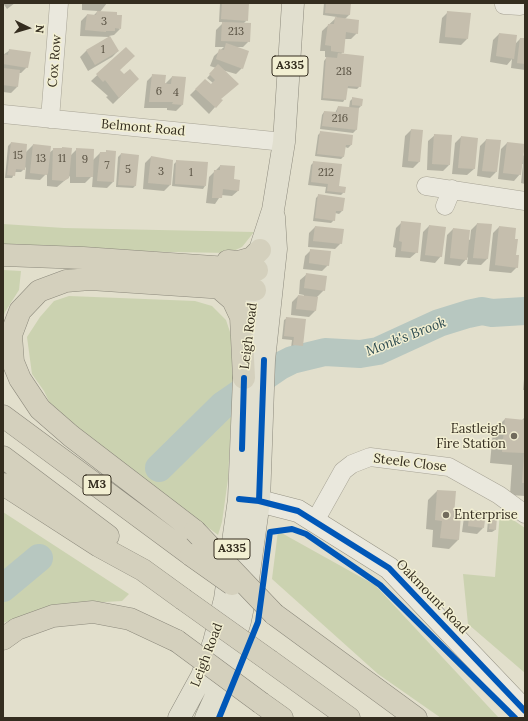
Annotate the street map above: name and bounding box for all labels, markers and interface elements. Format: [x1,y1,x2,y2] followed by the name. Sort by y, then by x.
[8,8,48,48] north arrow
[101,15,107,29] house number: 3
[33,24,47,34] text: N
[228,25,244,39] house number: 213
[45,34,65,88] street label: Cox Row
[101,43,105,57] house number: 1
[272,56,308,76] road number: A335
[336,65,352,79] house number: 218
[156,85,162,99] house number: 6
[173,86,179,100] house number: 4
[332,112,348,126] house number: 216
[100,117,186,139] street label: Belmont Road
[13,149,23,163] house number: 15
[36,152,46,166] house number: 13
[58,152,66,166] house number: 11
[82,153,88,167] house number: 9
[104,159,110,173] house number: 7
[125,163,131,177] house number: 5
[158,165,164,179] house number: 3
[189,166,193,180] house number: 1
[318,166,334,180] house number: 212
[237,302,261,370] street label: Leigh Road
[363,314,449,360] water label: Monk's Brook
[436,421,506,452] place label: Eastleigh Fire Station
[509,431,519,441] marker: Eastleigh Fire Station
[372,451,448,475] street label: Steele Close
[83,475,111,495] road number: M3
[454,507,518,523] place label: Enterprise
[441,510,451,520] marker: Enterprise
[214,539,250,559] road number: A335
[393,557,471,637] street label: Oakmount Road
[188,621,226,689] street label: Leigh Road

